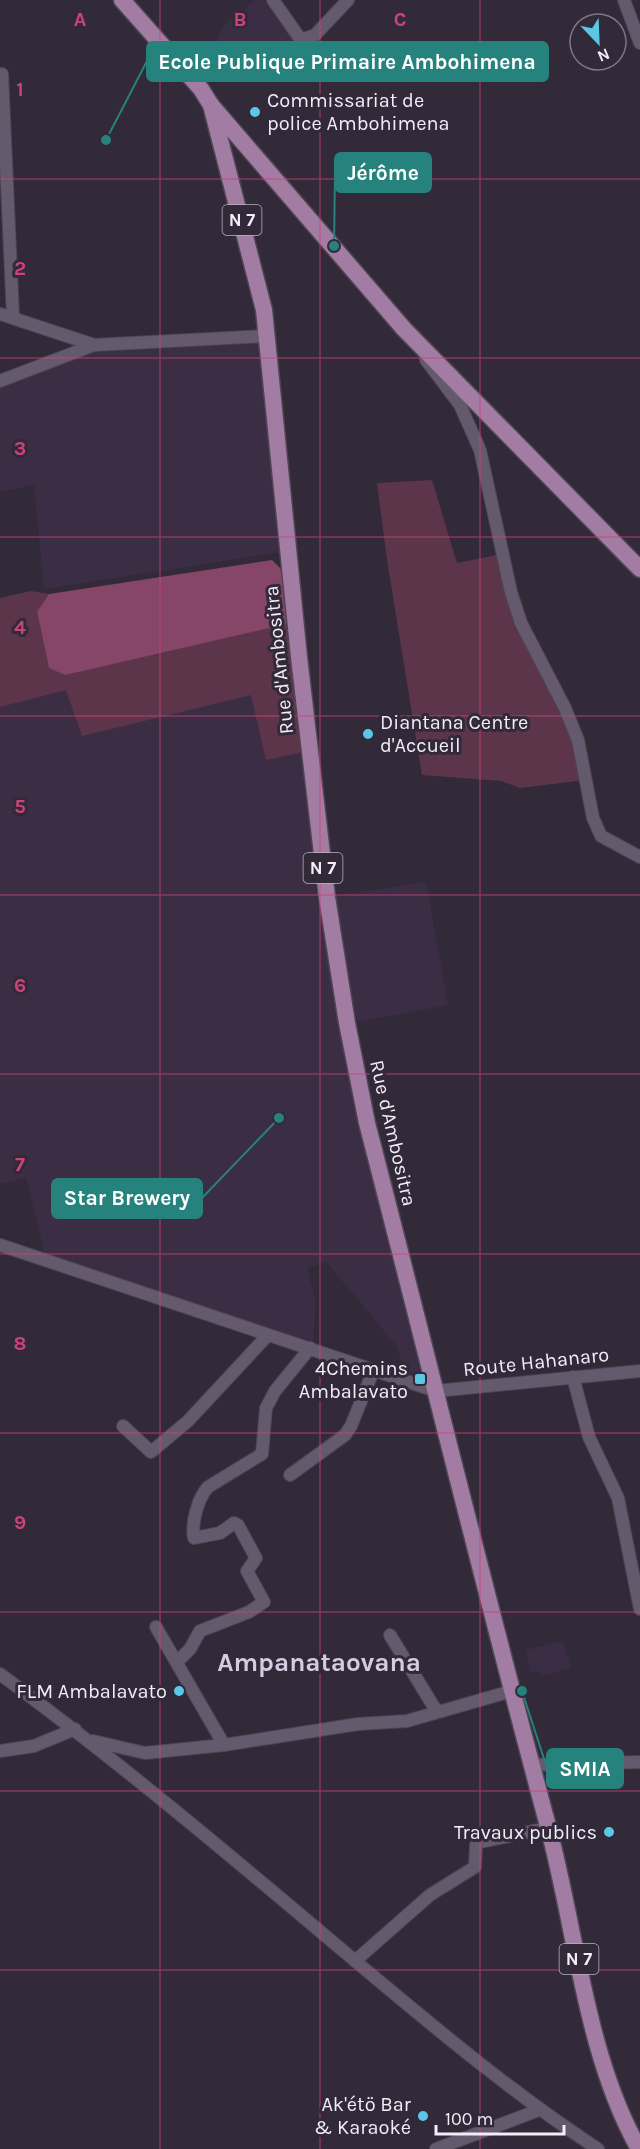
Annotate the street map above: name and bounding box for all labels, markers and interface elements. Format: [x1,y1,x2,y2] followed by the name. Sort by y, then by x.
[74,8,87,31] text: A
[234,8,246,31] text: B
[394,8,406,31] text: C
[568,12,628,72] north arrow
[147,42,548,81] callout: Ecole Publique Primaire Ambohimena
[595,44,613,66] text: N
[158,50,536,75] text: Ecole Publique Primaire Ambohimena
[16,78,24,101] text: 1
[267,89,450,135] place label: Commissariat de police Ambohimena
[248,105,262,119] marker: Commissariat de police Ambohimena
[335,153,431,192] callout: Jérôme
[347,161,419,185] text: Jérôme
[222,205,262,235] road number: N 7
[14,257,26,280] text: 2
[14,437,26,460] text: 3
[260,585,298,735] street label: Rue d'Ambositra
[14,616,26,639] text: 4
[380,711,528,757] place label: Diantana Centre d'Accueil
[361,727,375,741] marker: Diantana Centre d'Accueil
[14,795,26,818] text: 5
[304,853,342,883] road number: N 7
[14,974,26,997] text: 6
[365,1058,421,1208] street label: Rue d'Ambositra
[15,1153,25,1176] text: 7
[52,1179,202,1218] callout: Star Brewery
[64,1186,191,1210] text: Star Brewery
[14,1332,26,1355] text: 8
[462,1343,610,1381] street label: Route Hahanaro
[299,1357,408,1403] place label: 4Chemins Ambalavato
[413,1372,427,1386] marker: 4Chemins Ambalavato
[14,1511,26,1534] text: 9
[217,1647,421,1678] district label: Ampanataovana
[16,1680,167,1703] place label: FLM Ambalavato
[172,1684,186,1698] marker: FLM Ambalavato
[547,1749,623,1788] callout: SMIA
[559,1757,611,1781] text: SMIA
[454,1821,597,1844] place label: Travaux publics
[602,1825,616,1839] marker: Travaux publics
[560,1944,598,1974] road number: N 7
[314,2093,412,2139] place label: Ak'étö Bar & Karaoké
[436,2098,564,2136] scale bar
[445,2108,493,2130] text: 100 m
[416,2109,430,2123] marker: Ak'étö Bar & Karaoké

